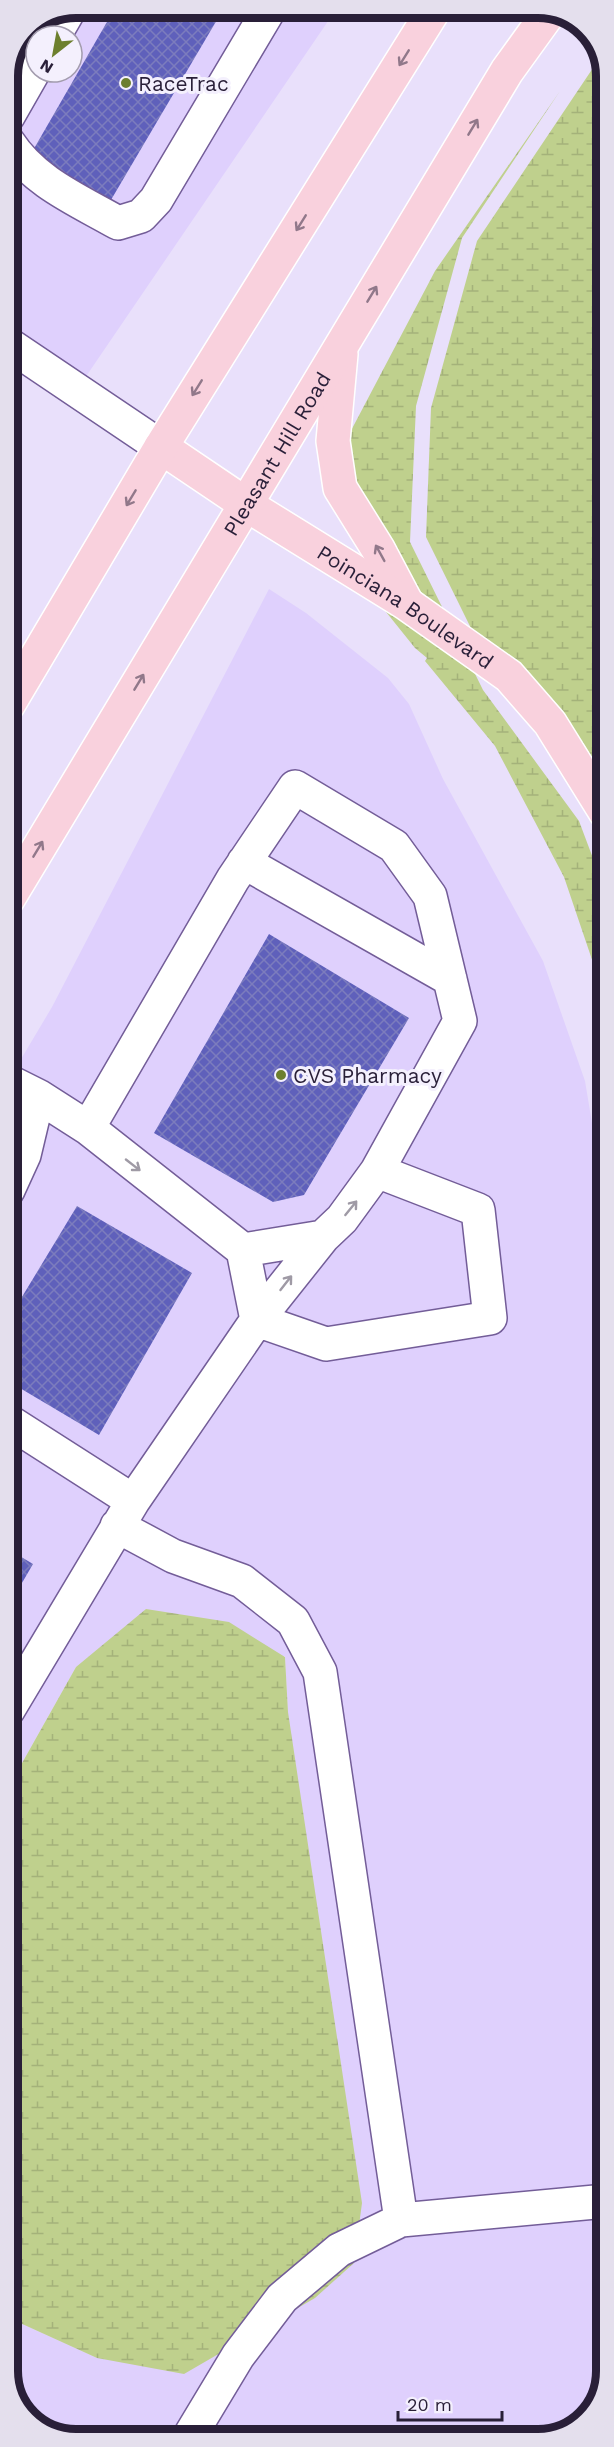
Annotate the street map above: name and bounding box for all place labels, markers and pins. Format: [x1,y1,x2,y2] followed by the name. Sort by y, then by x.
[138,71,229,96] place label: RaceTrac
[119,76,133,90] marker: RaceTrac
[293,1063,442,1088] place label: CVS Pharmacy
[274,1068,288,1082] marker: CVS Pharmacy

